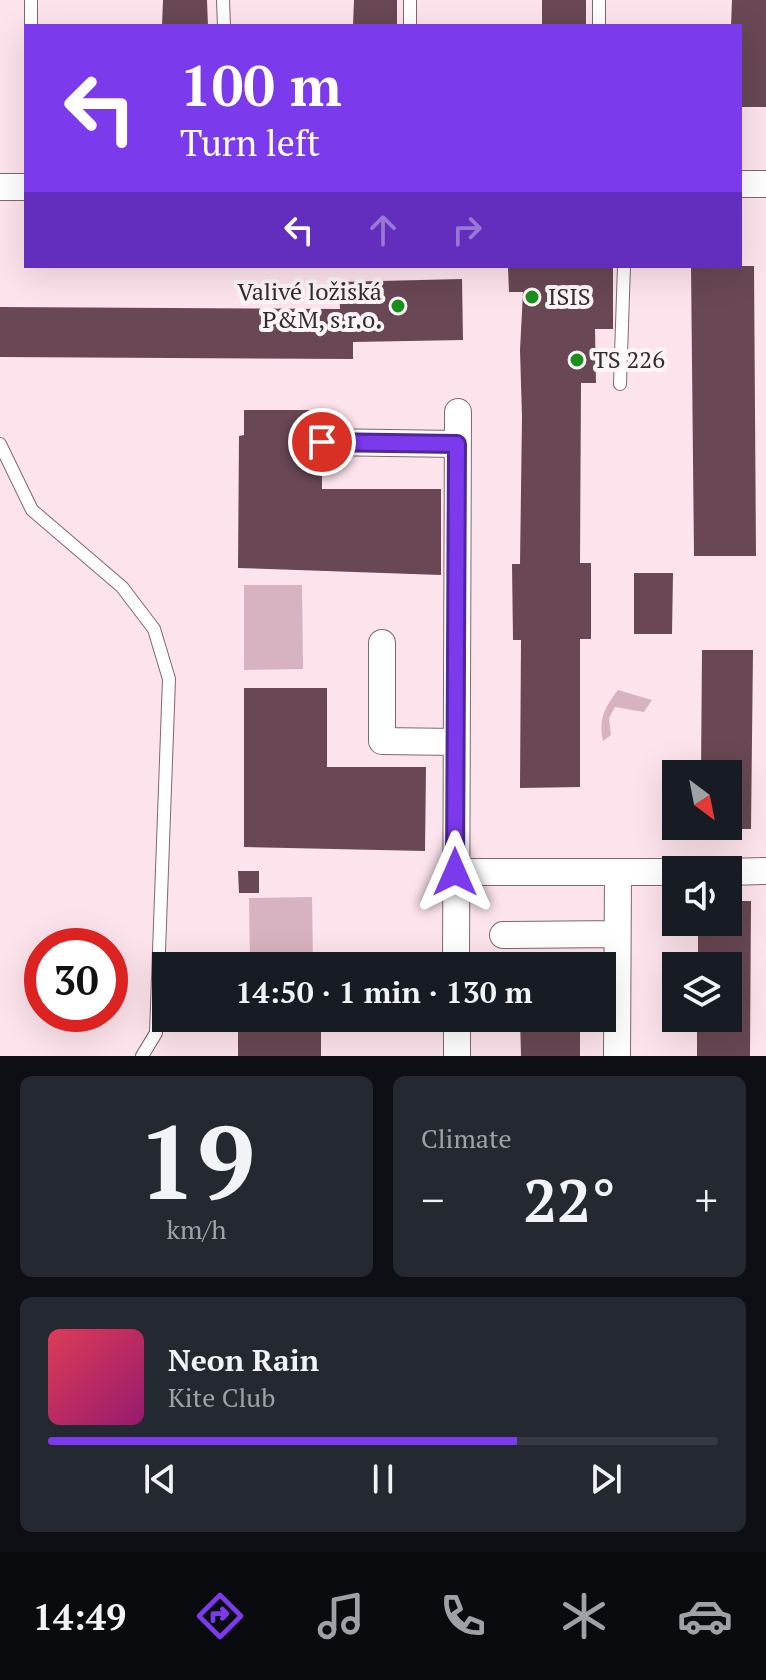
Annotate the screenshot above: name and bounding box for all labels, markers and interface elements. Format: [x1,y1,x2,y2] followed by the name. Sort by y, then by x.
[180,48,342,122] text: 100 m
[48,56,152,160] icon: left
[180,119,320,166] text: Turn left
[277,208,321,252] icon: left
[361,208,405,252] icon: ahead
[445,208,489,252] icon: right
[237,275,382,335] place label: Valivé ložiská P&M, s.r.o.
[548,280,591,312] place label: ISIS
[523,288,541,306] marker: ISIS
[389,297,407,315] marker: Valivé ložiská P&M, s.r.o.
[593,343,665,375] place label: TS 226
[568,351,586,369] marker: TS 226
[288,408,356,476] pin
[300,420,344,464] icon: arrive
[662,760,742,840] north arrow
[662,760,742,1032] map controls
[413,830,497,914] position arrow
[662,856,742,936] button: sound
[24,928,128,1032] speed limit sign: 30
[662,952,742,1032] button: layers
[236,972,532,1012] text: 14:50 · 1 min · 130 m
[138,1091,255,1229] text: 19
[421,1121,512,1155] text: Climate
[523,1160,616,1239] text: 22°
[421,1170,444,1229] text: −
[695,1170,718,1229] text: +
[166,1212,227,1246] text: km/h
[168,1340,319,1380] text: Neon Rain
[168,1380,275,1414] text: Kite Club
[138,1457,182,1501] icon: previous
[361,1457,405,1501] icon: pause
[584,1457,628,1501] icon: next
[192,1588,248,1644] icon: directions
[313,1588,369,1644] icon: music
[435,1588,491,1644] icon: phone
[556,1588,612,1644] icon: climate
[677,1588,733,1644] icon: car
[33,1593,126,1640] text: 14:49

